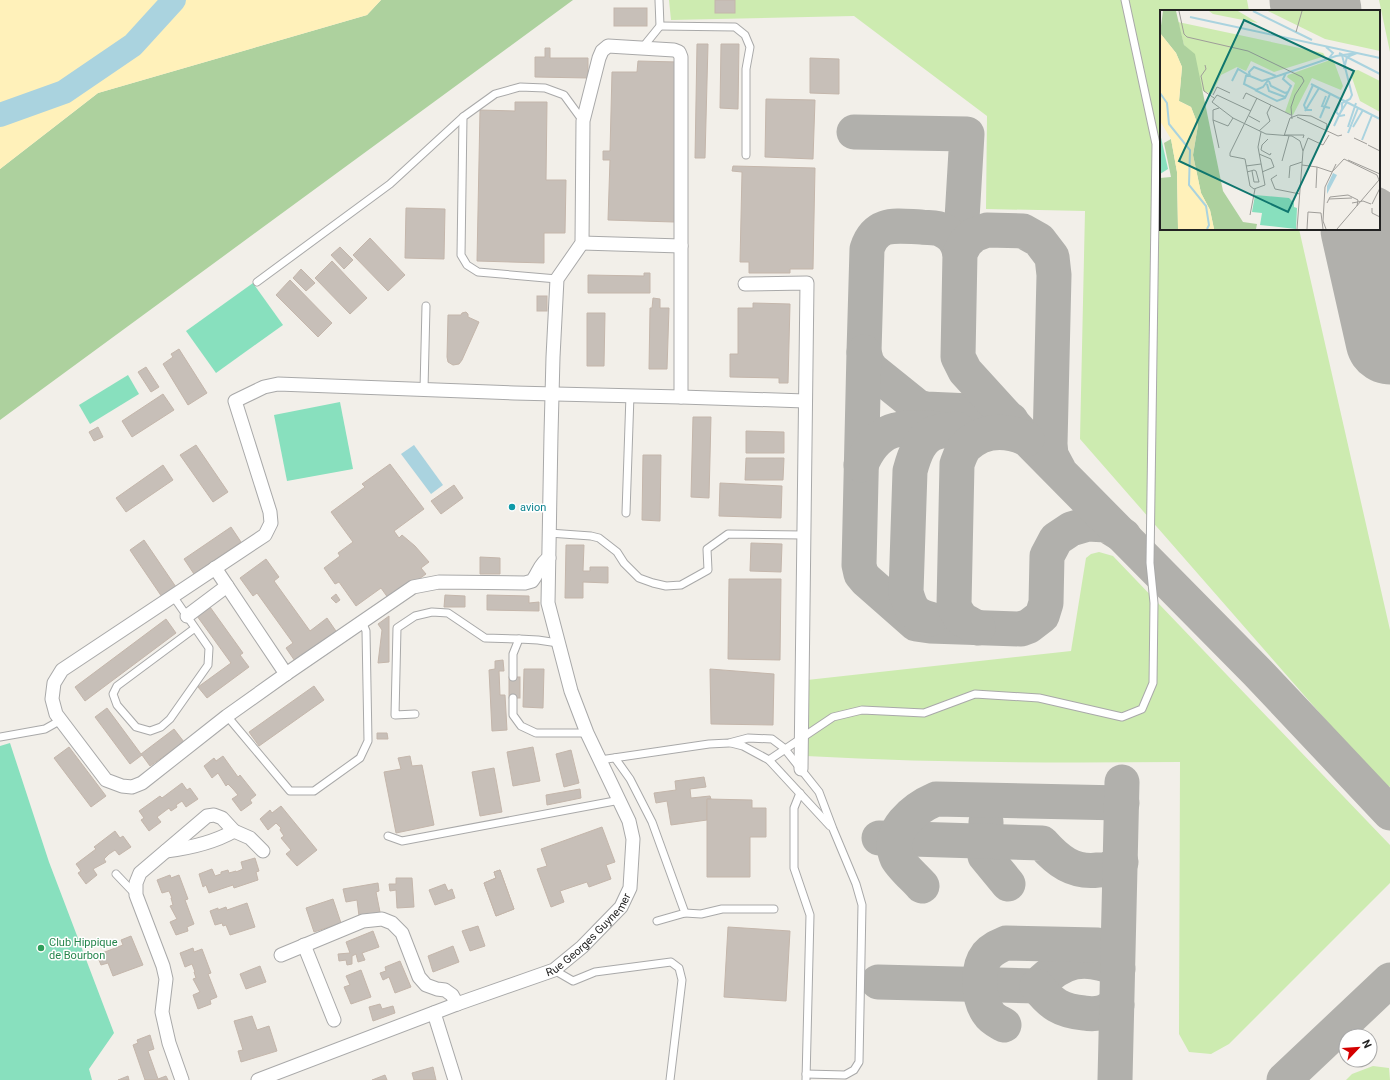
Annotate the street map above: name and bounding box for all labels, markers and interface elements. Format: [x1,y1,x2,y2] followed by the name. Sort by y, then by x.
[1160,10,1380,230] inset map
[520,501,546,514] place label: avion
[507,502,517,512] marker: avion
[544,891,634,979] street label: Rue Georges Guynemer
[49,936,118,962] place label: Club Hippique de Bourbon
[36,943,46,953] marker: Club Hippique de Bourbon
[1338,1028,1378,1068] north arrow
[1359,1038,1374,1050] text: N

